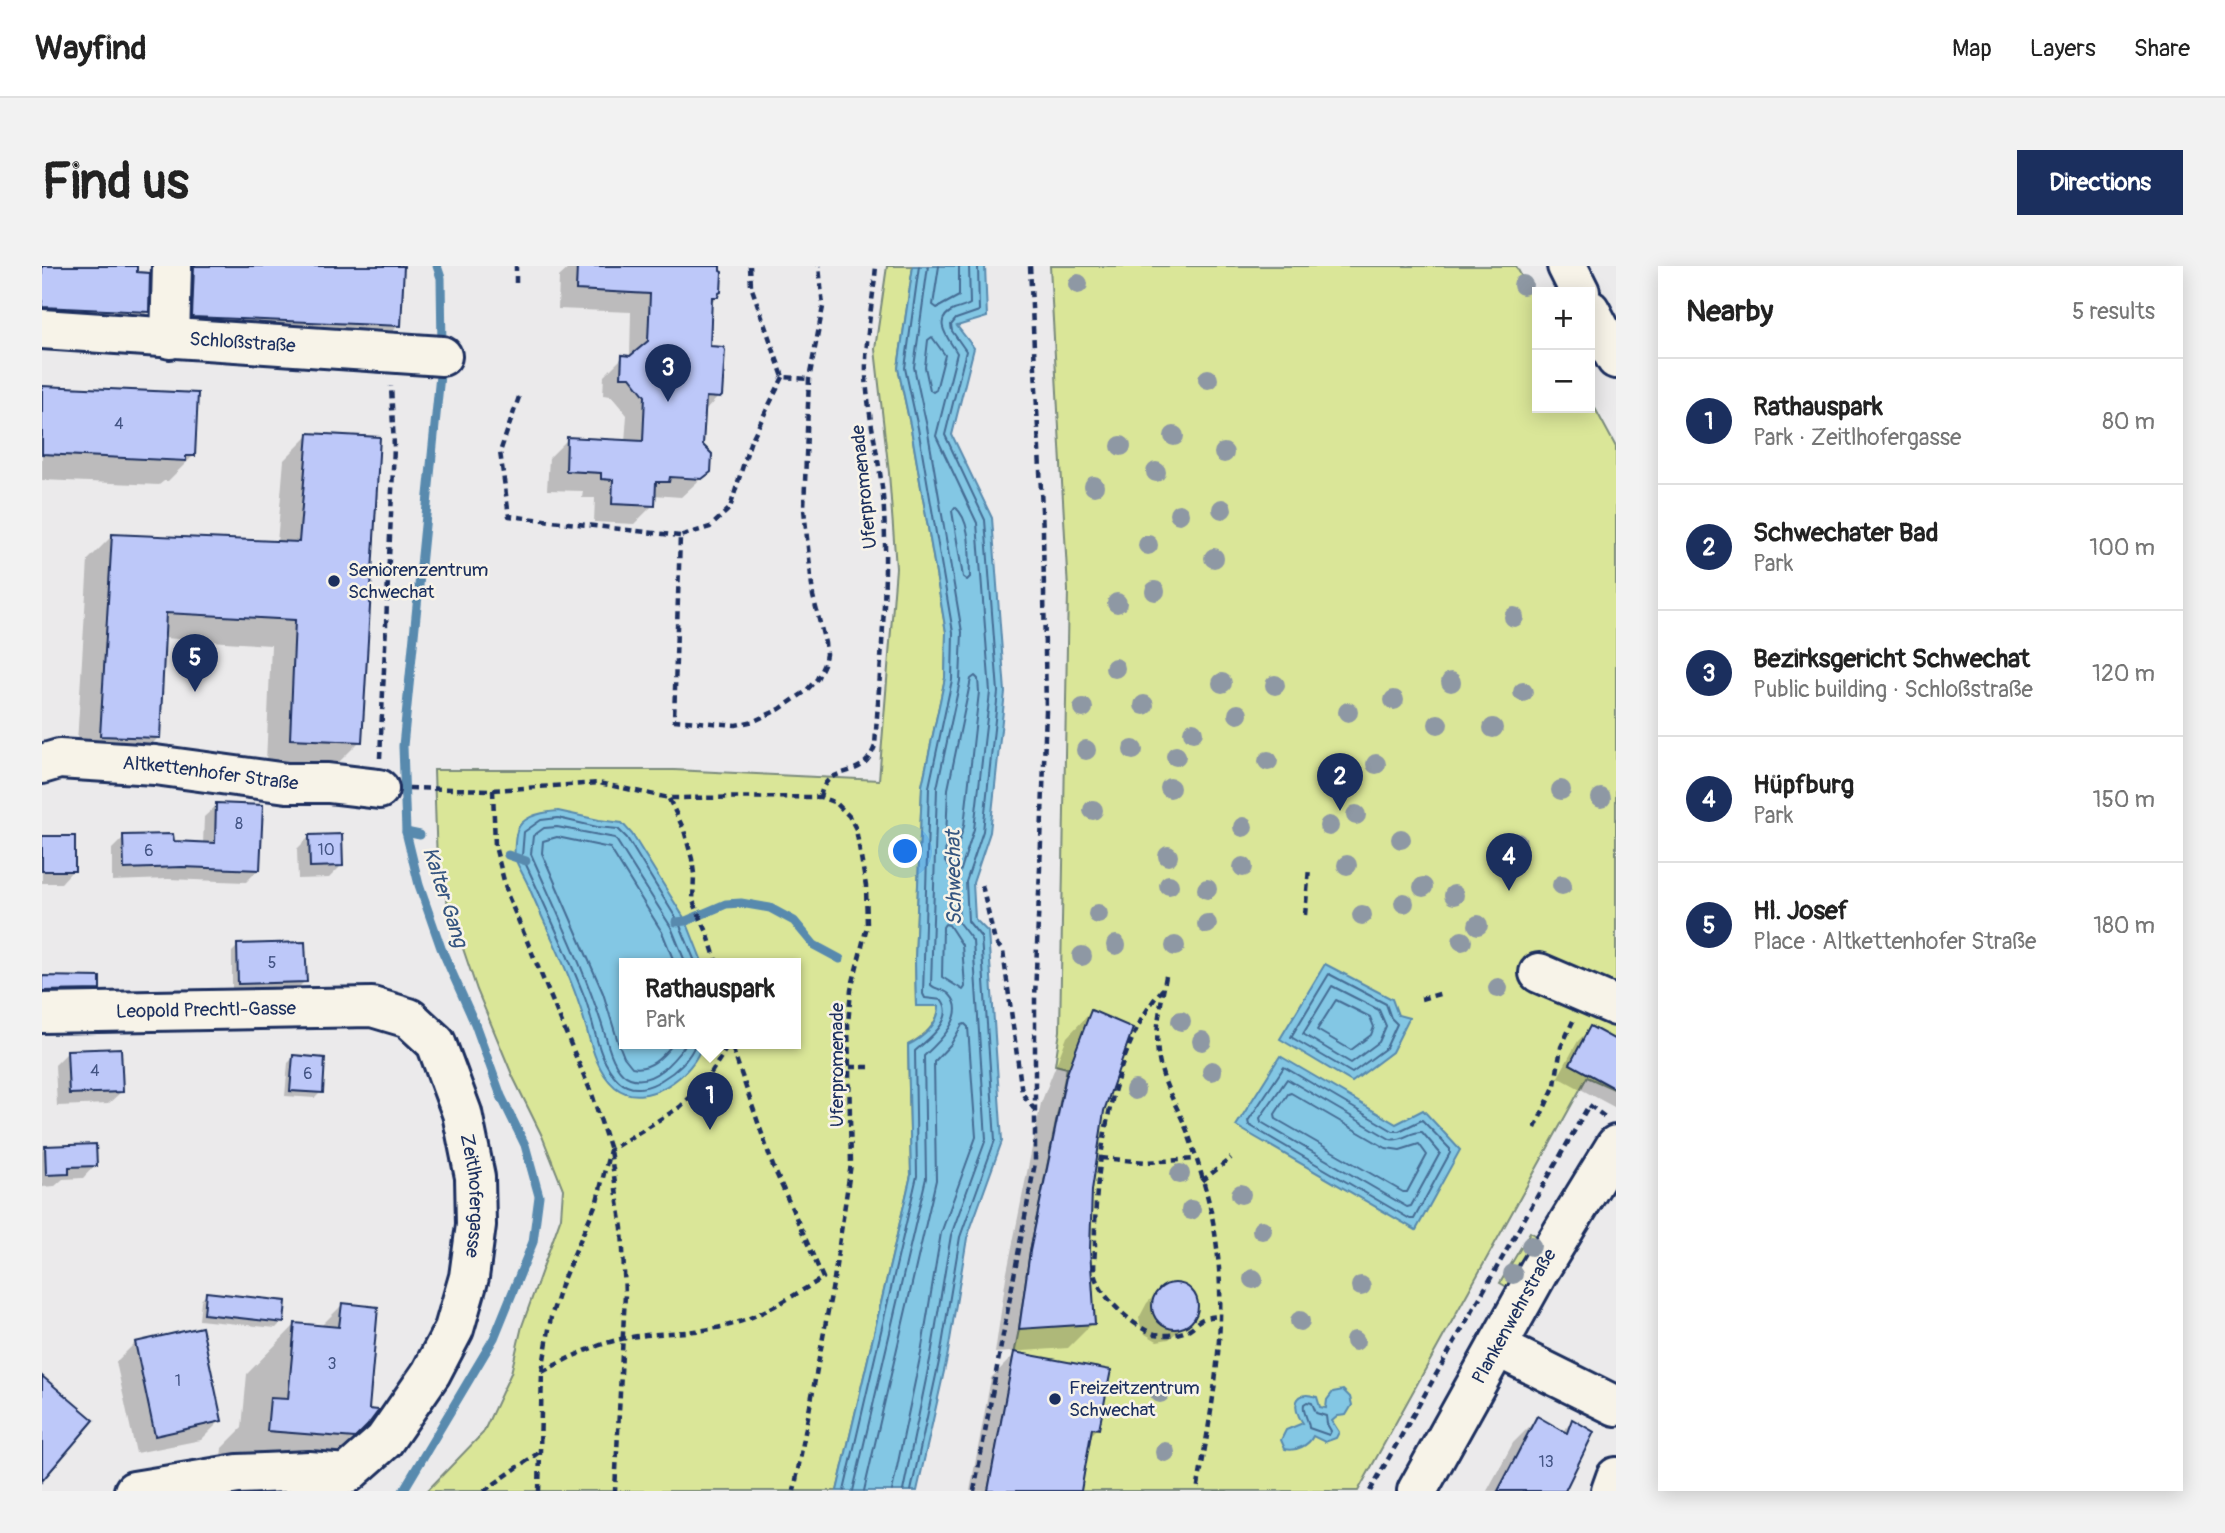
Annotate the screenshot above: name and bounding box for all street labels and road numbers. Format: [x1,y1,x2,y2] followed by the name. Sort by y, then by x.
[189,327,297,358] street label: Schloßstraße
[845,423,882,550] street label: Uferpromenade
[122,751,299,795] street label: Altkettenhofer Straße
[116,996,297,1024] street label: Leopold Prechtl-Gasse
[825,1002,849,1127] street label: Uferpromenade
[455,1132,488,1260] street label: Zeitlhofergasse
[1467,1244,1562,1388] street label: Plankenwehrstraße

